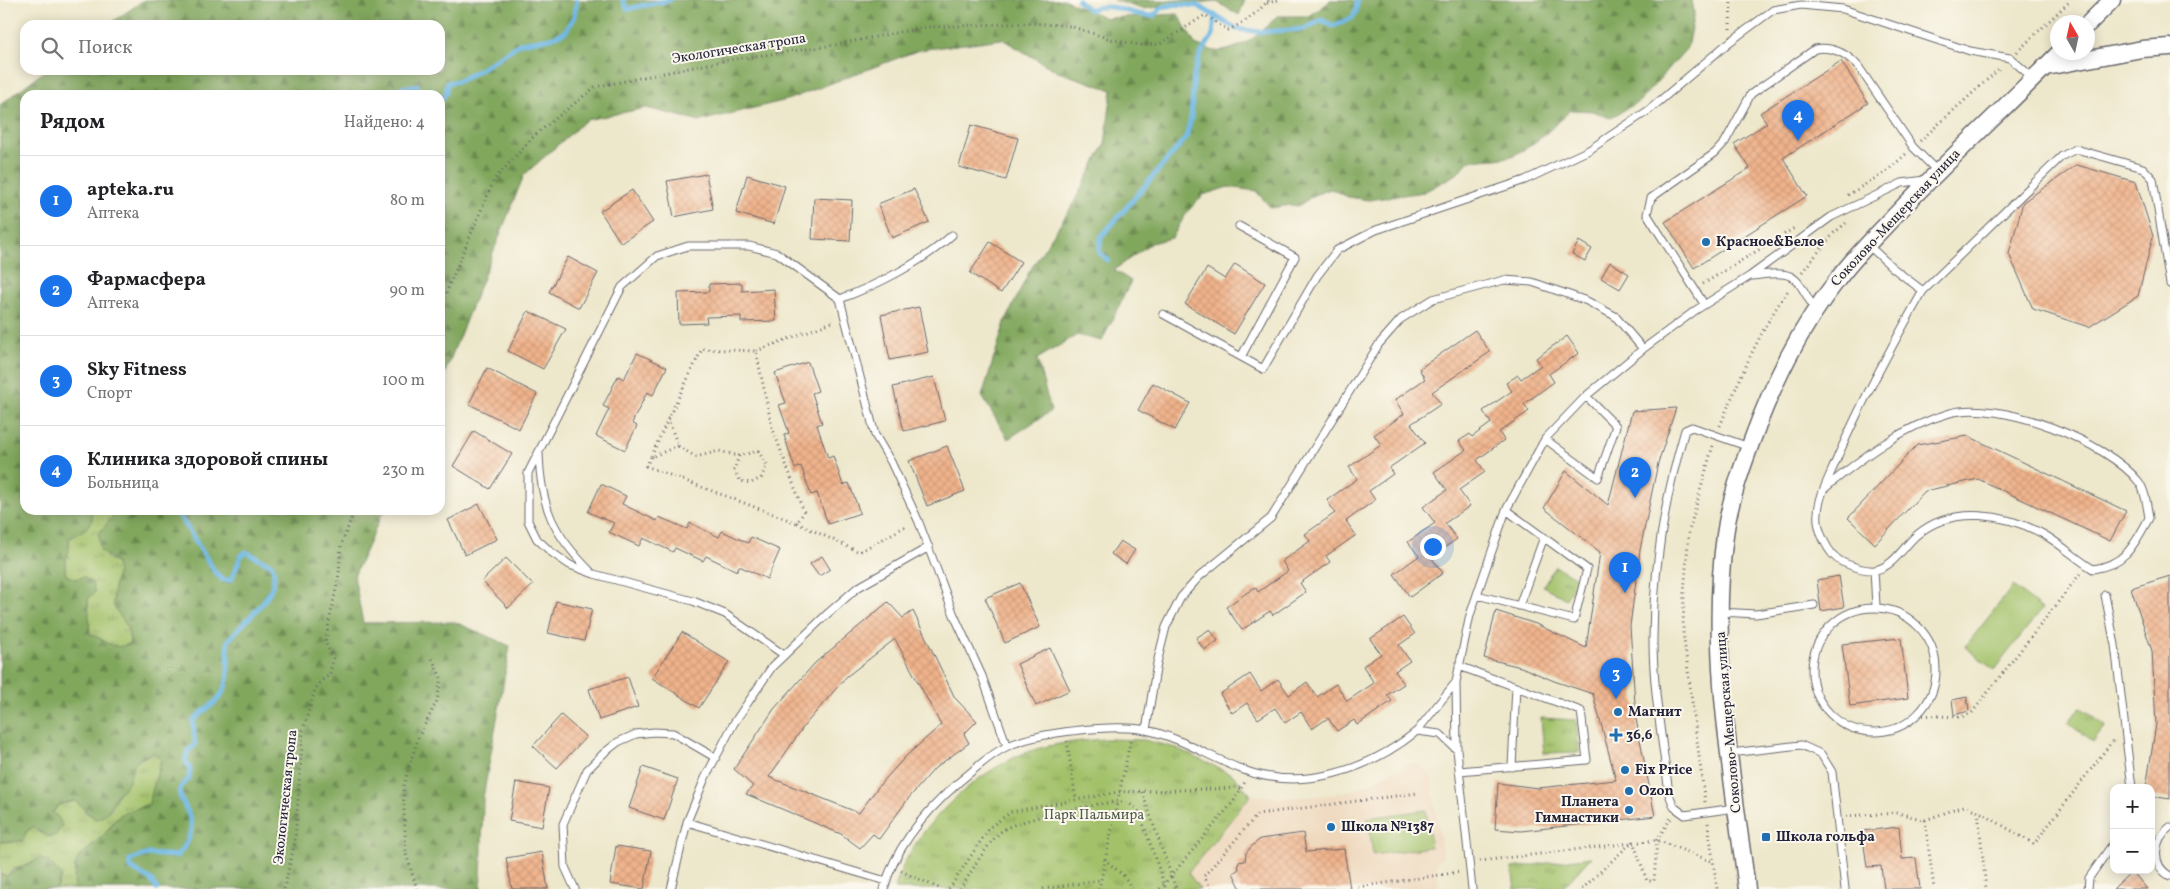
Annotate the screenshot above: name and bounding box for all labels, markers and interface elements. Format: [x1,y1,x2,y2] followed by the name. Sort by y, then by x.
[2050,15,2095,60] north arrow
[20,20,445,75] search box
[671,29,807,69] street label: Экологическая тропа
[38,34,66,62] icon: search
[78,35,132,61] text: Поиск
[1782,100,1814,141] pin: 4
[40,108,105,137] text: Рядом
[344,112,425,134] text: Найдено: 4
[1827,145,1965,291] street label: Соколово-Мещерская улица
[87,177,174,203] text: apteka.ru
[53,190,59,212] text: 1
[390,190,425,212] text: 80 m
[87,203,140,225] text: Аптека
[1716,233,1824,252] place label: Красное&Белое
[1700,236,1712,248] marker: Красное&Белое
[87,267,206,293] text: Фармасфера
[52,280,60,302] text: 2
[389,280,425,302] text: 90 m
[87,293,140,315] text: Аптека
[87,357,187,383] text: Sky Fitness
[52,370,60,392] text: 3
[382,370,425,392] text: 100 m
[87,383,132,405] text: Спорт
[87,447,328,473] text: Клиника здоровой спины
[1619,457,1651,498] pin: 2
[51,460,61,482] text: 4
[382,460,425,482] text: 230 m
[87,473,159,495] text: Больница
[1420,534,1446,560] your location
[1609,552,1641,593] pin: 1
[1712,630,1746,814] street label: Соколово-Мещерская улица
[1600,658,1632,699] pin: 3
[1628,703,1682,722] place label: Магнит
[1612,706,1624,718] marker: Магнит
[1626,726,1653,745] place label: 36,6
[269,729,303,865] street label: Экологическая тропа
[1610,729,1622,741] marker: 36,6
[1635,761,1692,780] place label: Fix Price
[1619,764,1631,776] marker: Fix Price
[1639,782,1674,801] place label: Ozon
[2110,784,2155,874] map controls
[2110,784,2155,829] button: +
[1623,785,1635,797] marker: Ozon
[1535,793,1619,828] place label: Планета Гимнастики
[1623,804,1635,816] marker: Планета Гимнастики
[1044,806,1144,825] park label: Парк Пальмира
[1341,818,1434,837] place label: Школа №1387
[1325,821,1337,833] marker: Школа №1387
[1776,828,1875,847] place label: Школа гольфа
[2110,829,2155,874] button: −
[1760,831,1772,843] marker: Школа гольфа

